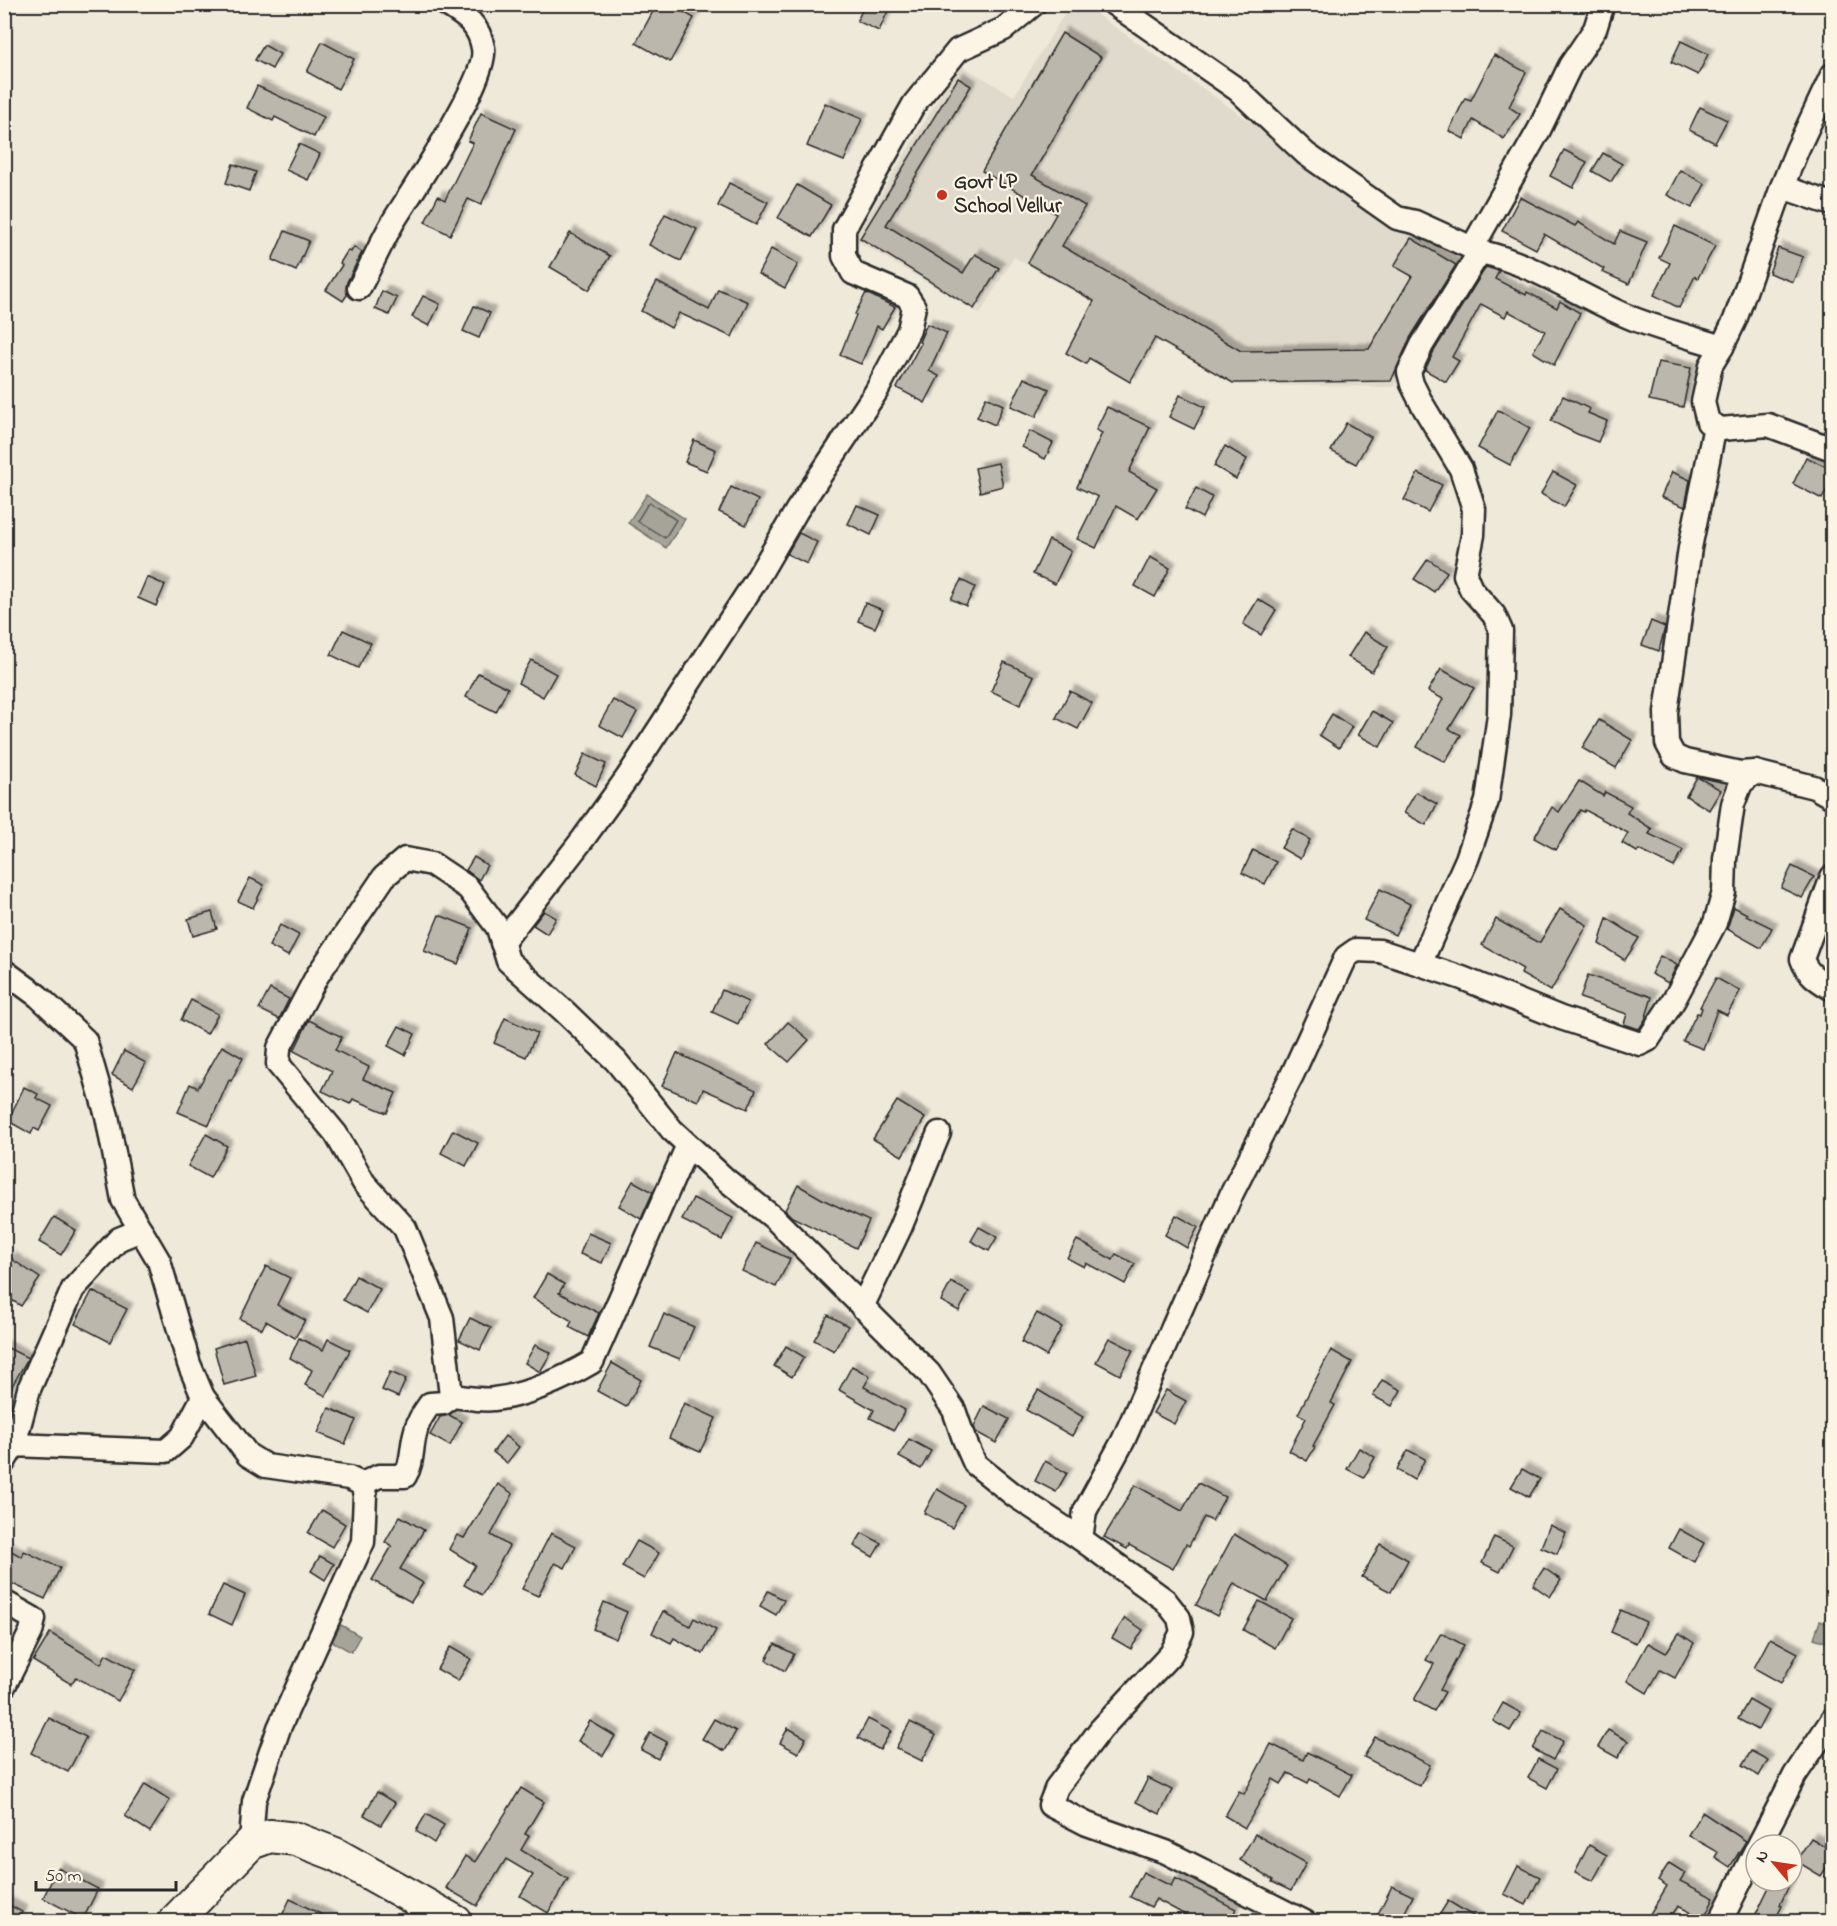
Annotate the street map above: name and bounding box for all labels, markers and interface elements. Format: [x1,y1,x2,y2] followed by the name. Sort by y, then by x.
[954,168,1062,222] place label: Govt LP School Vellur
[935,188,949,202] marker: Govt LP School Vellur
[1744,1833,1804,1893] north arrow
[1750,1846,1776,1867] text: N
[36,1854,176,1892] scale bar
[45,1864,82,1890] text: 50 m

